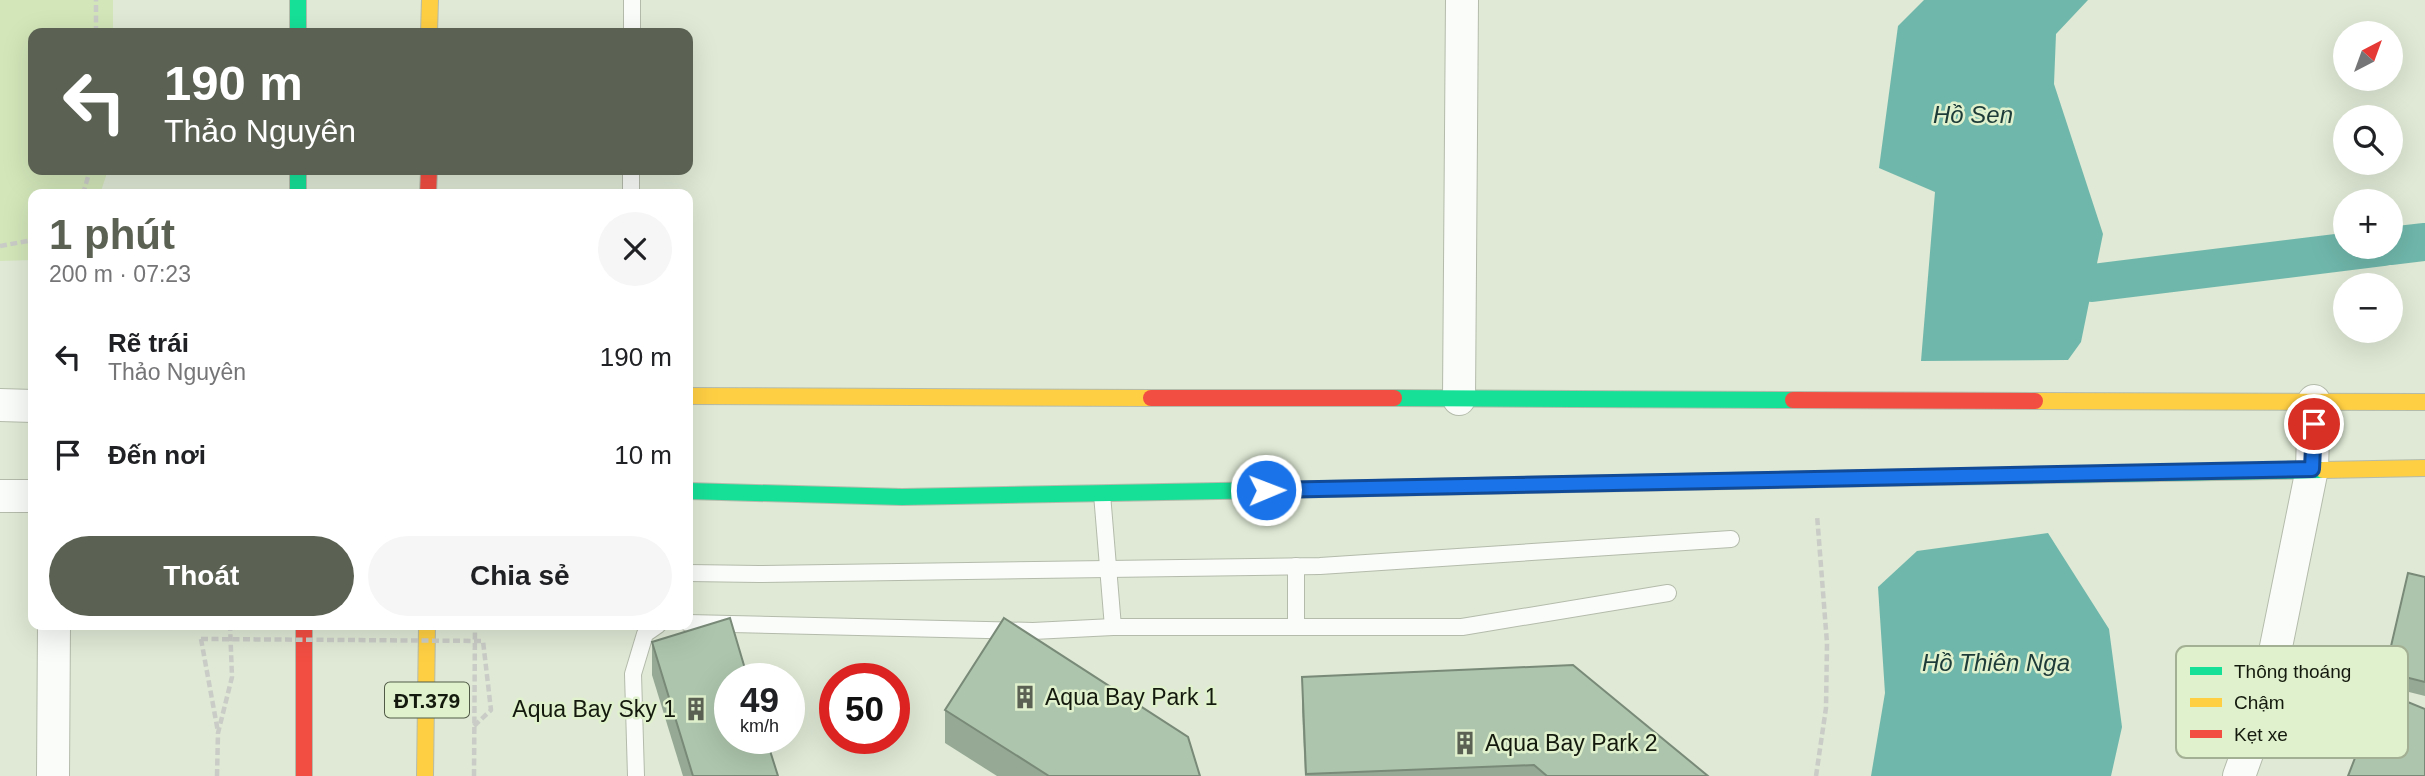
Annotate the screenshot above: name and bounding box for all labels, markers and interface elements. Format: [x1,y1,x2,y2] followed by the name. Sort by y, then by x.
[2333,21,2403,91] north arrow
[2333,21,2403,343] map controls
[49,56,140,147] icon: left
[164,56,303,110] text: 190 m
[1933,101,2013,128] water label: Hồ Sen
[2333,105,2403,175] button: search
[164,113,356,149] text: Thảo Nguyên
[2333,189,2403,259] button: +
[49,211,175,258] text: 1 phút
[598,212,672,286] button: close
[49,261,191,287] text: 200 m · 07:23
[2333,273,2403,343] button: −
[108,328,189,358] text: Rẽ trái
[49,338,87,376] icon: left
[600,342,672,372] text: 190 m
[108,359,246,385] text: Thảo Nguyên
[2284,394,2344,454] pin
[2295,405,2333,443] icon: arrive
[49,436,87,474] icon: arrive
[108,440,206,470] text: Đến nơi
[614,440,672,470] text: 10 m
[1229,453,1303,527] position arrow
[49,536,354,616] button: Thoát
[368,536,672,616] button: Chia sẻ
[2176,646,2408,758] legend
[1922,649,2070,676] water label: Hồ Thiên Nga
[2234,661,2351,682] text: Thông thoáng
[819,663,910,754] speed limit sign: 50
[740,680,779,719] text: 49
[385,682,469,718] road number: ĐT.379
[1011,683,1039,711] building icon: Aqua Bay Park 1
[1045,684,1218,710] place label: Aqua Bay Park 1
[2234,692,2285,713] text: Chậm
[682,695,710,723] building icon: Aqua Bay Sky 1
[512,696,676,722] place label: Aqua Bay Sky 1
[740,716,779,736] text: km/h
[2234,724,2288,745] text: Kẹt xe
[1451,729,1479,757] building icon: Aqua Bay Park 2
[1485,730,1658,756] place label: Aqua Bay Park 2

